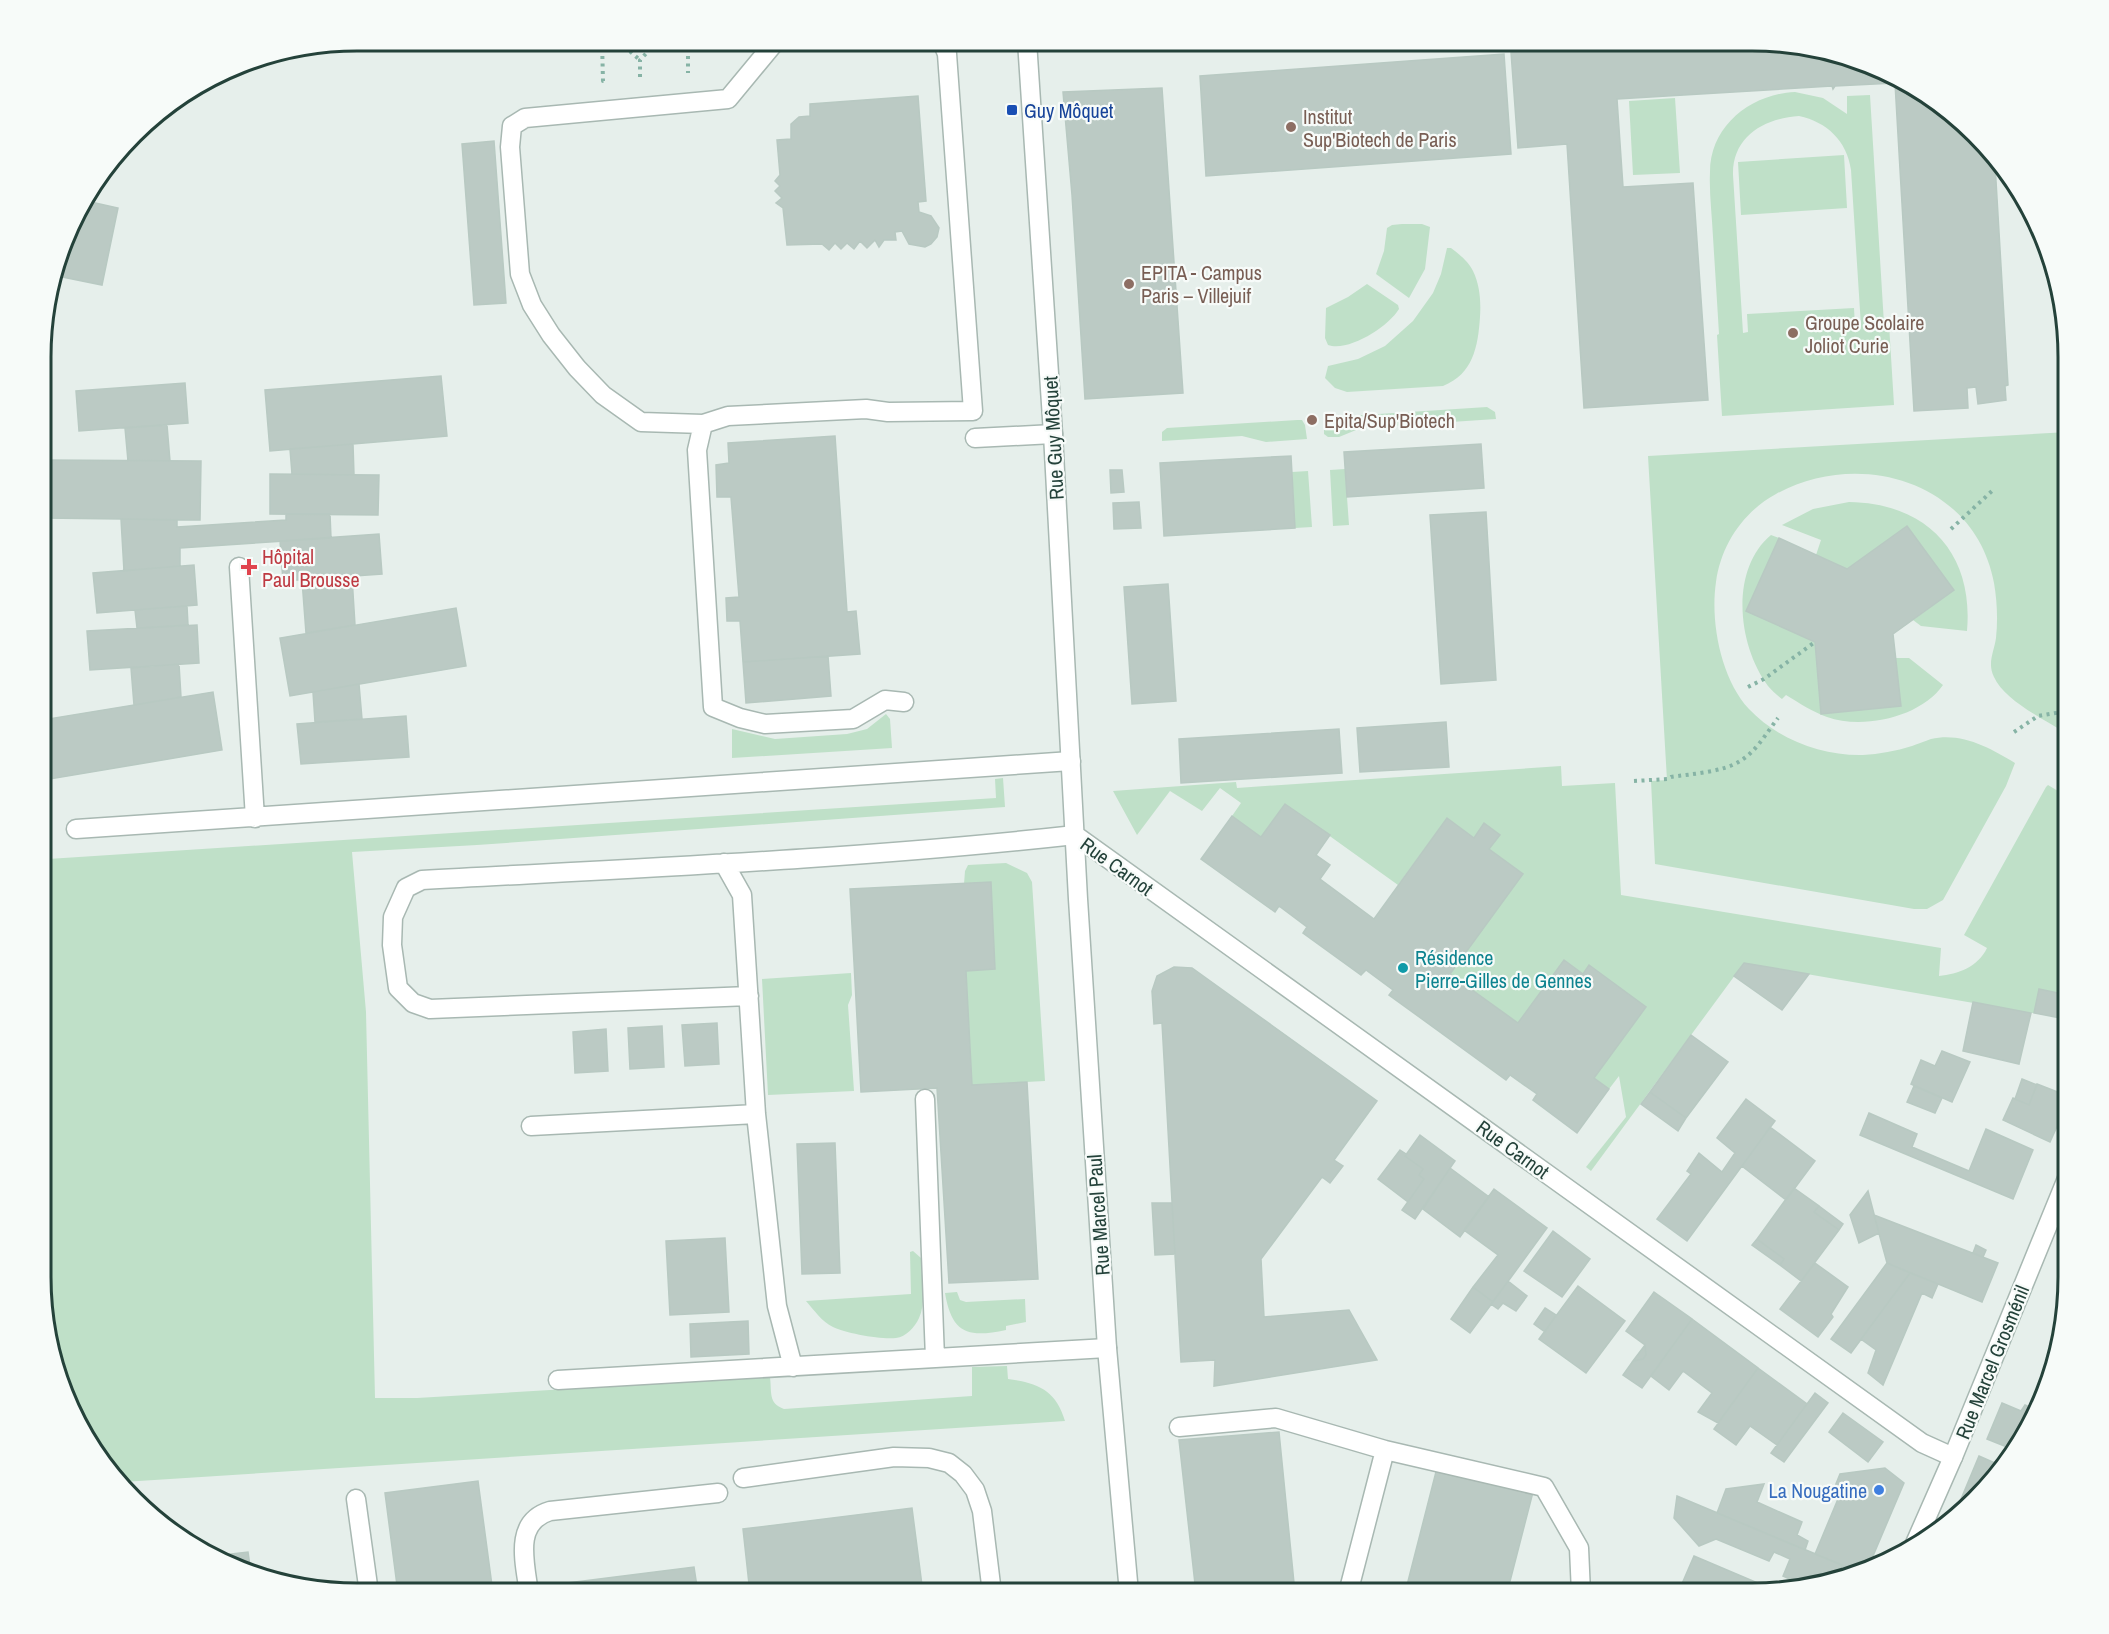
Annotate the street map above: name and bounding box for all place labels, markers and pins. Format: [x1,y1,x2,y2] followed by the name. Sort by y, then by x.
[1024,97,1114,124] place label: Guy Môquet
[1005,103,1019,117] marker: Guy Môquet
[1303,103,1457,153] place label: Institut Sup'Biotech de Paris
[1284,120,1298,134] marker: Institut Sup'Biotech de Paris
[1141,259,1262,309] place label: EPITA - Campus Paris – Villejuif
[1122,277,1136,291] marker: EPITA - Campus Paris – Villejuif
[1805,309,1924,359] place label: Groupe Scolaire Joliot Curie
[1786,326,1800,340] marker: Groupe Scolaire Joliot Curie
[1324,407,1455,434] place label: Epita/Sup'Biotech
[1305,413,1319,427] marker: Epita/Sup'Biotech
[262,543,360,593] place label: Hôpital Paul Brousse
[240,558,258,576] marker: Hôpital Paul Brousse
[1415,944,1592,994] place label: Résidence Pierre-Gilles de Gennes
[1396,961,1410,975] marker: Résidence Pierre-Gilles de Gennes
[1769,1477,1867,1504] place label: La Nougatine
[1872,1483,1886,1497] marker: La Nougatine

